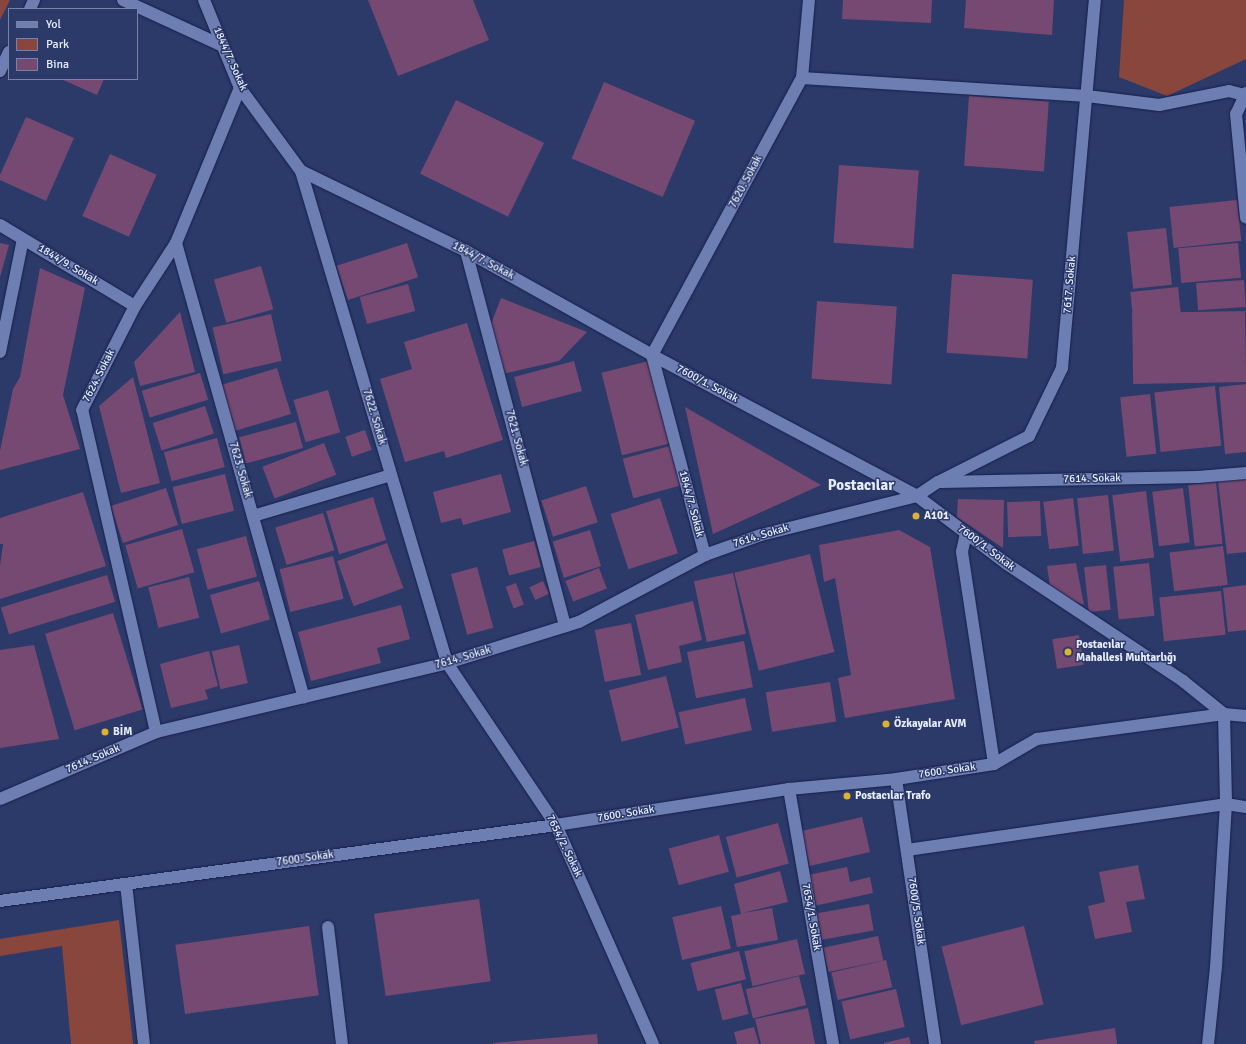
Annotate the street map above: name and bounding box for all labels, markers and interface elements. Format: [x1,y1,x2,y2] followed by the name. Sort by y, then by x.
[8,8,138,80] legend
[46,17,61,32] text: Yol
[210,25,250,93] street label: 1844/7. Sokak
[46,37,69,52] text: Park
[46,57,69,72] text: Bina
[727,154,765,210] street label: 7620. Sokak
[450,239,516,283] street label: 1844/7. Sokak
[35,242,101,288] street label: 1844/9. Sokak
[1061,256,1079,314] street label: 7617. Sokak
[80,347,118,405] street label: 7624. Sokak
[674,362,740,406] street label: 7600/1. Sokak
[359,388,389,446] street label: 7622. Sokak
[502,409,530,467] street label: 7621. Sokak
[226,441,254,499] street label: 7623. Sokak
[676,469,706,539] street label: 1844/7. Sokak
[1063,472,1121,486] street label: 7614. Sokak
[828,477,894,495] district label: Postacılar
[924,509,949,523] place label: A101
[911,511,921,521] marker: A101
[732,521,790,551] street label: 7614. Sokak
[955,522,1017,574] street label: 7600/1. Sokak
[1076,639,1176,665] place label: Postacılar Mahallesi Muhtarlığı
[434,644,492,672] street label: 7614. Sokak
[1063,647,1073,657] marker: Postacılar Mahallesi Muhtarlığı
[894,717,966,731] place label: Özkayalar AVM
[881,719,891,729] marker: Özkayalar AVM
[113,725,132,739] place label: BİM
[100,727,110,737] marker: BİM
[64,742,122,776] street label: 7614. Sokak
[918,760,976,782] street label: 7600. Sokak
[855,789,931,803] place label: Postacılar Trafo
[842,791,852,801] marker: Postacılar Trafo
[597,803,655,825] street label: 7600. Sokak
[543,813,585,879] street label: 7654/2. Sokak
[276,848,334,870] street label: 7600. Sokak
[905,876,927,946] street label: 7600/5. Sokak
[799,882,823,952] street label: 7654/1. Sokak

